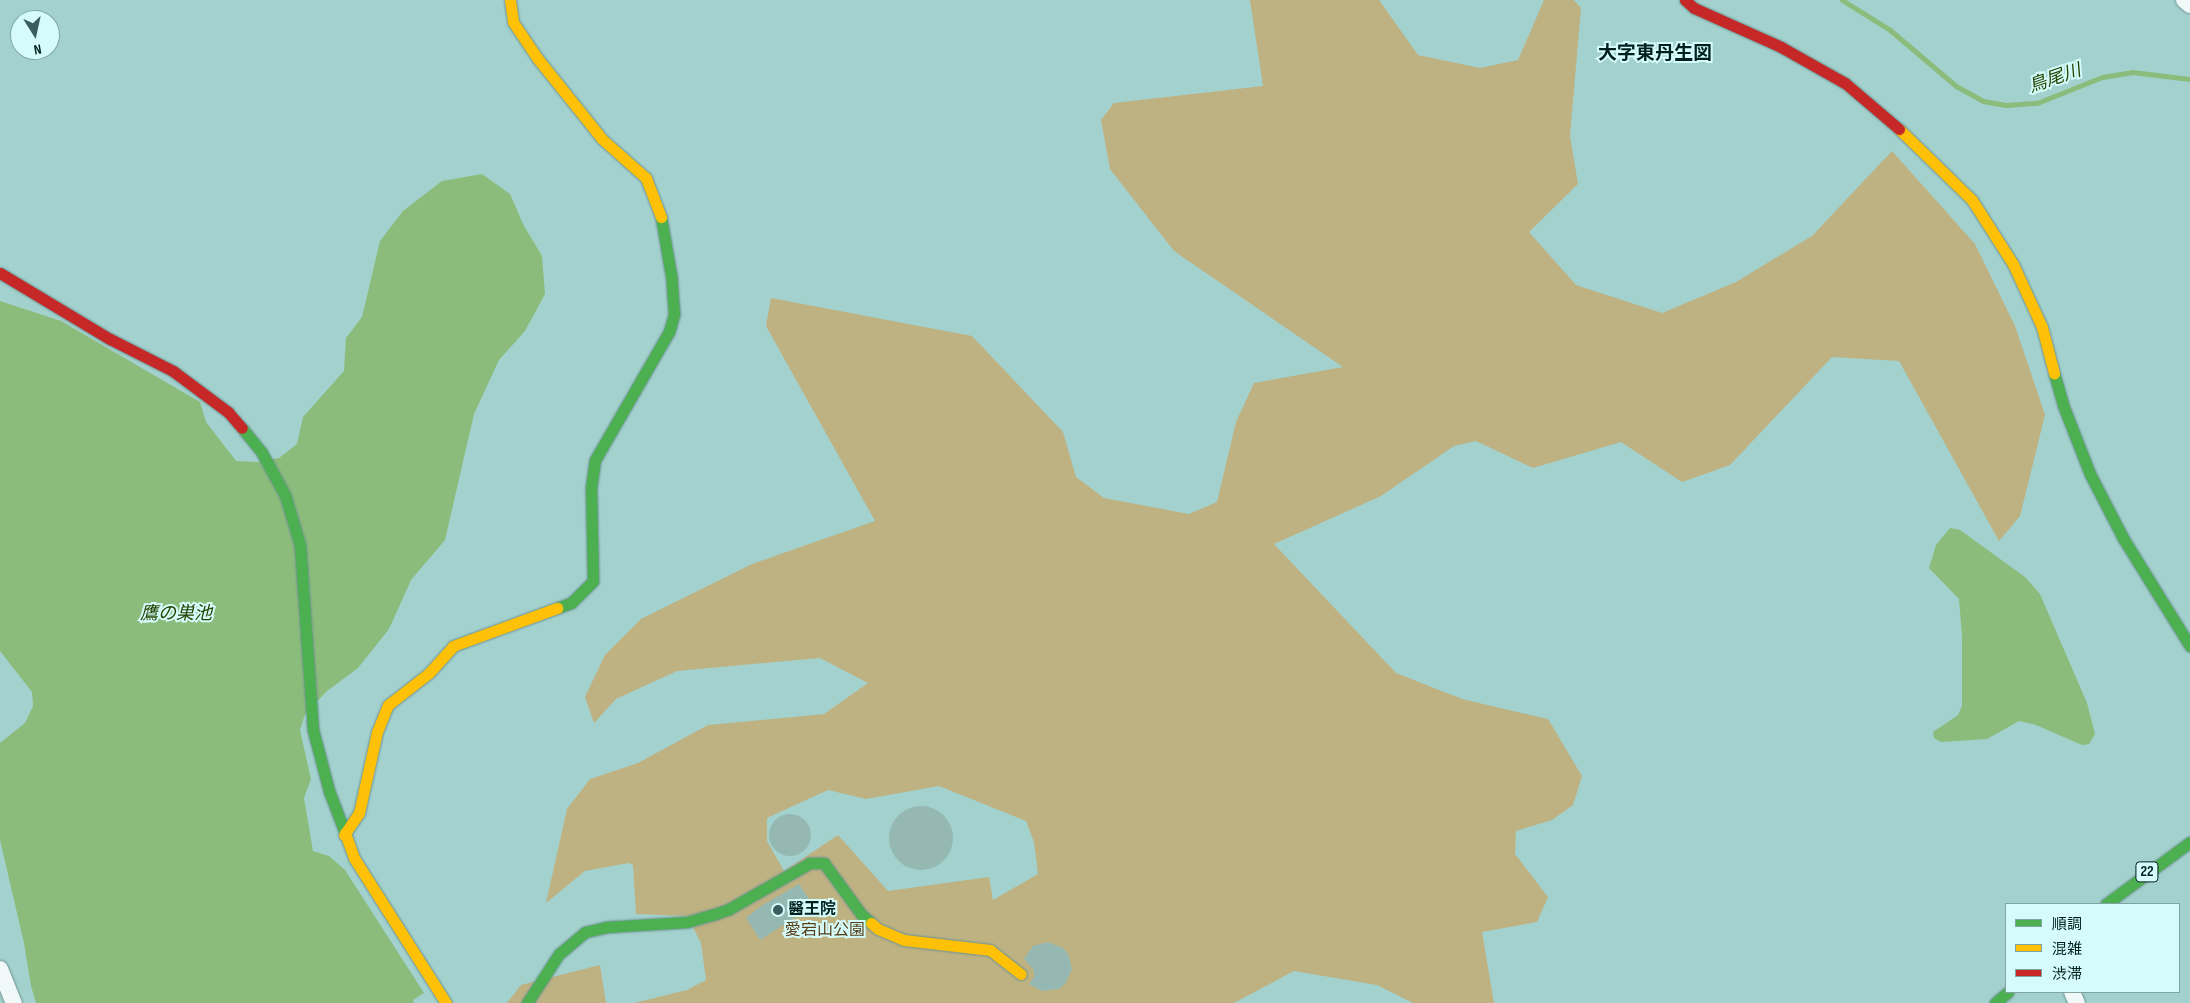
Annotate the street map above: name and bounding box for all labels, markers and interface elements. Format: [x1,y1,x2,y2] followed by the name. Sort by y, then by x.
[10,10,60,60] north arrow
[32,40,43,58] text: N
[1598,43,1712,65] district label: 大字東丹生図
[2026,60,2084,98] water label: 鳥尾川
[140,603,212,625] water label: 鷹の巣池
[2134,860,2160,884] road number: 22
[788,900,836,920] place label: 醫王院
[2005,903,2180,993] legend
[772,904,784,916] marker: 醫王院
[2052,915,2082,934] text: 順調
[785,921,865,941] park label: 愛宕山公園
[2052,940,2082,959] text: 混雑
[2052,965,2082,984] text: 渋滞

